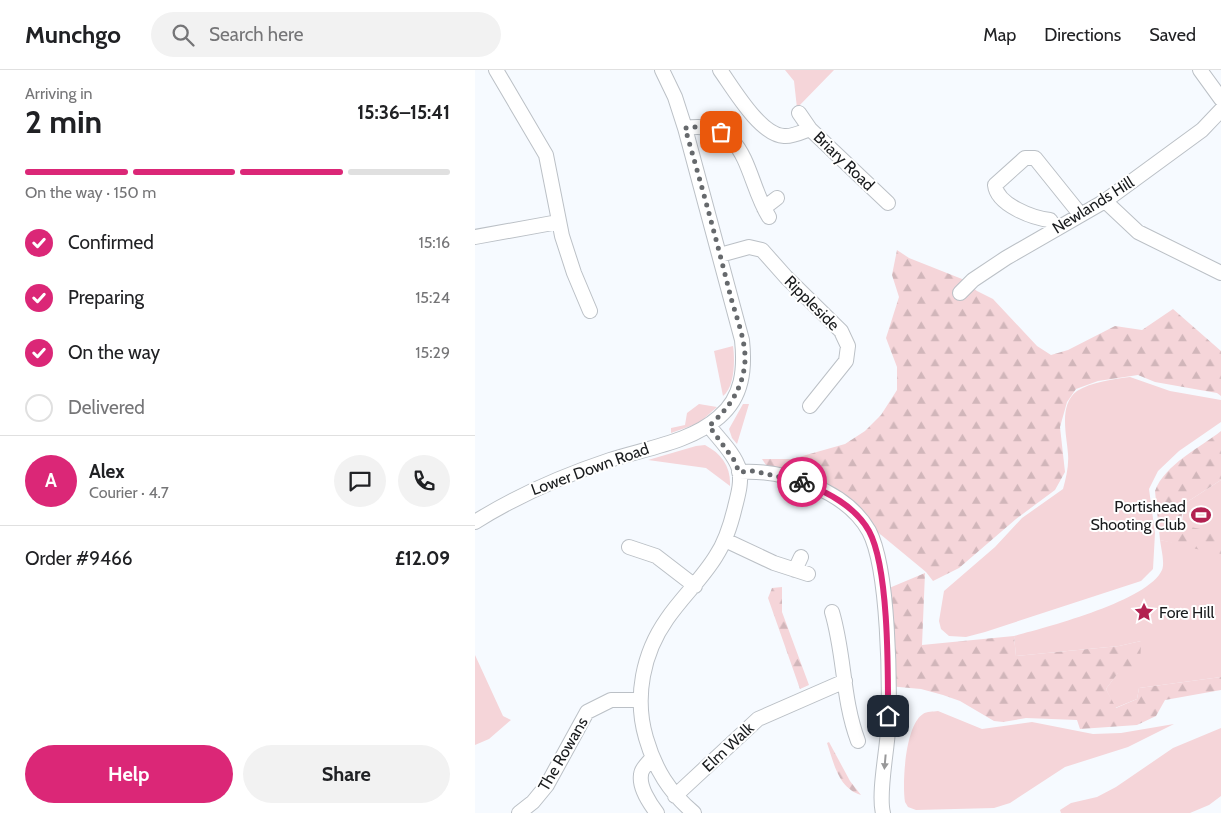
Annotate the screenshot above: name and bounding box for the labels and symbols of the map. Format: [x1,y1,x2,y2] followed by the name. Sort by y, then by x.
[700,111,742,153] pin
[810,127,878,195] street label: Briary Road
[1049,172,1137,238] street label: Newlands Hill
[781,272,843,334] street label: Rippleside
[528,439,652,499] street label: Lower Down Road
[777,457,827,507] courier
[1090,497,1186,534] place label: Portishead Shooting Club
[1190,504,1212,526] sports icon: Portishead Shooting Club
[1133,601,1155,623] place icon: Fore Hill
[1159,603,1214,622] place label: Fore Hill
[867,695,909,737] pin
[534,714,592,794] street label: The Rowans
[698,718,758,776] street label: Elm Walk
[880,754,888,770] one-way arrow

